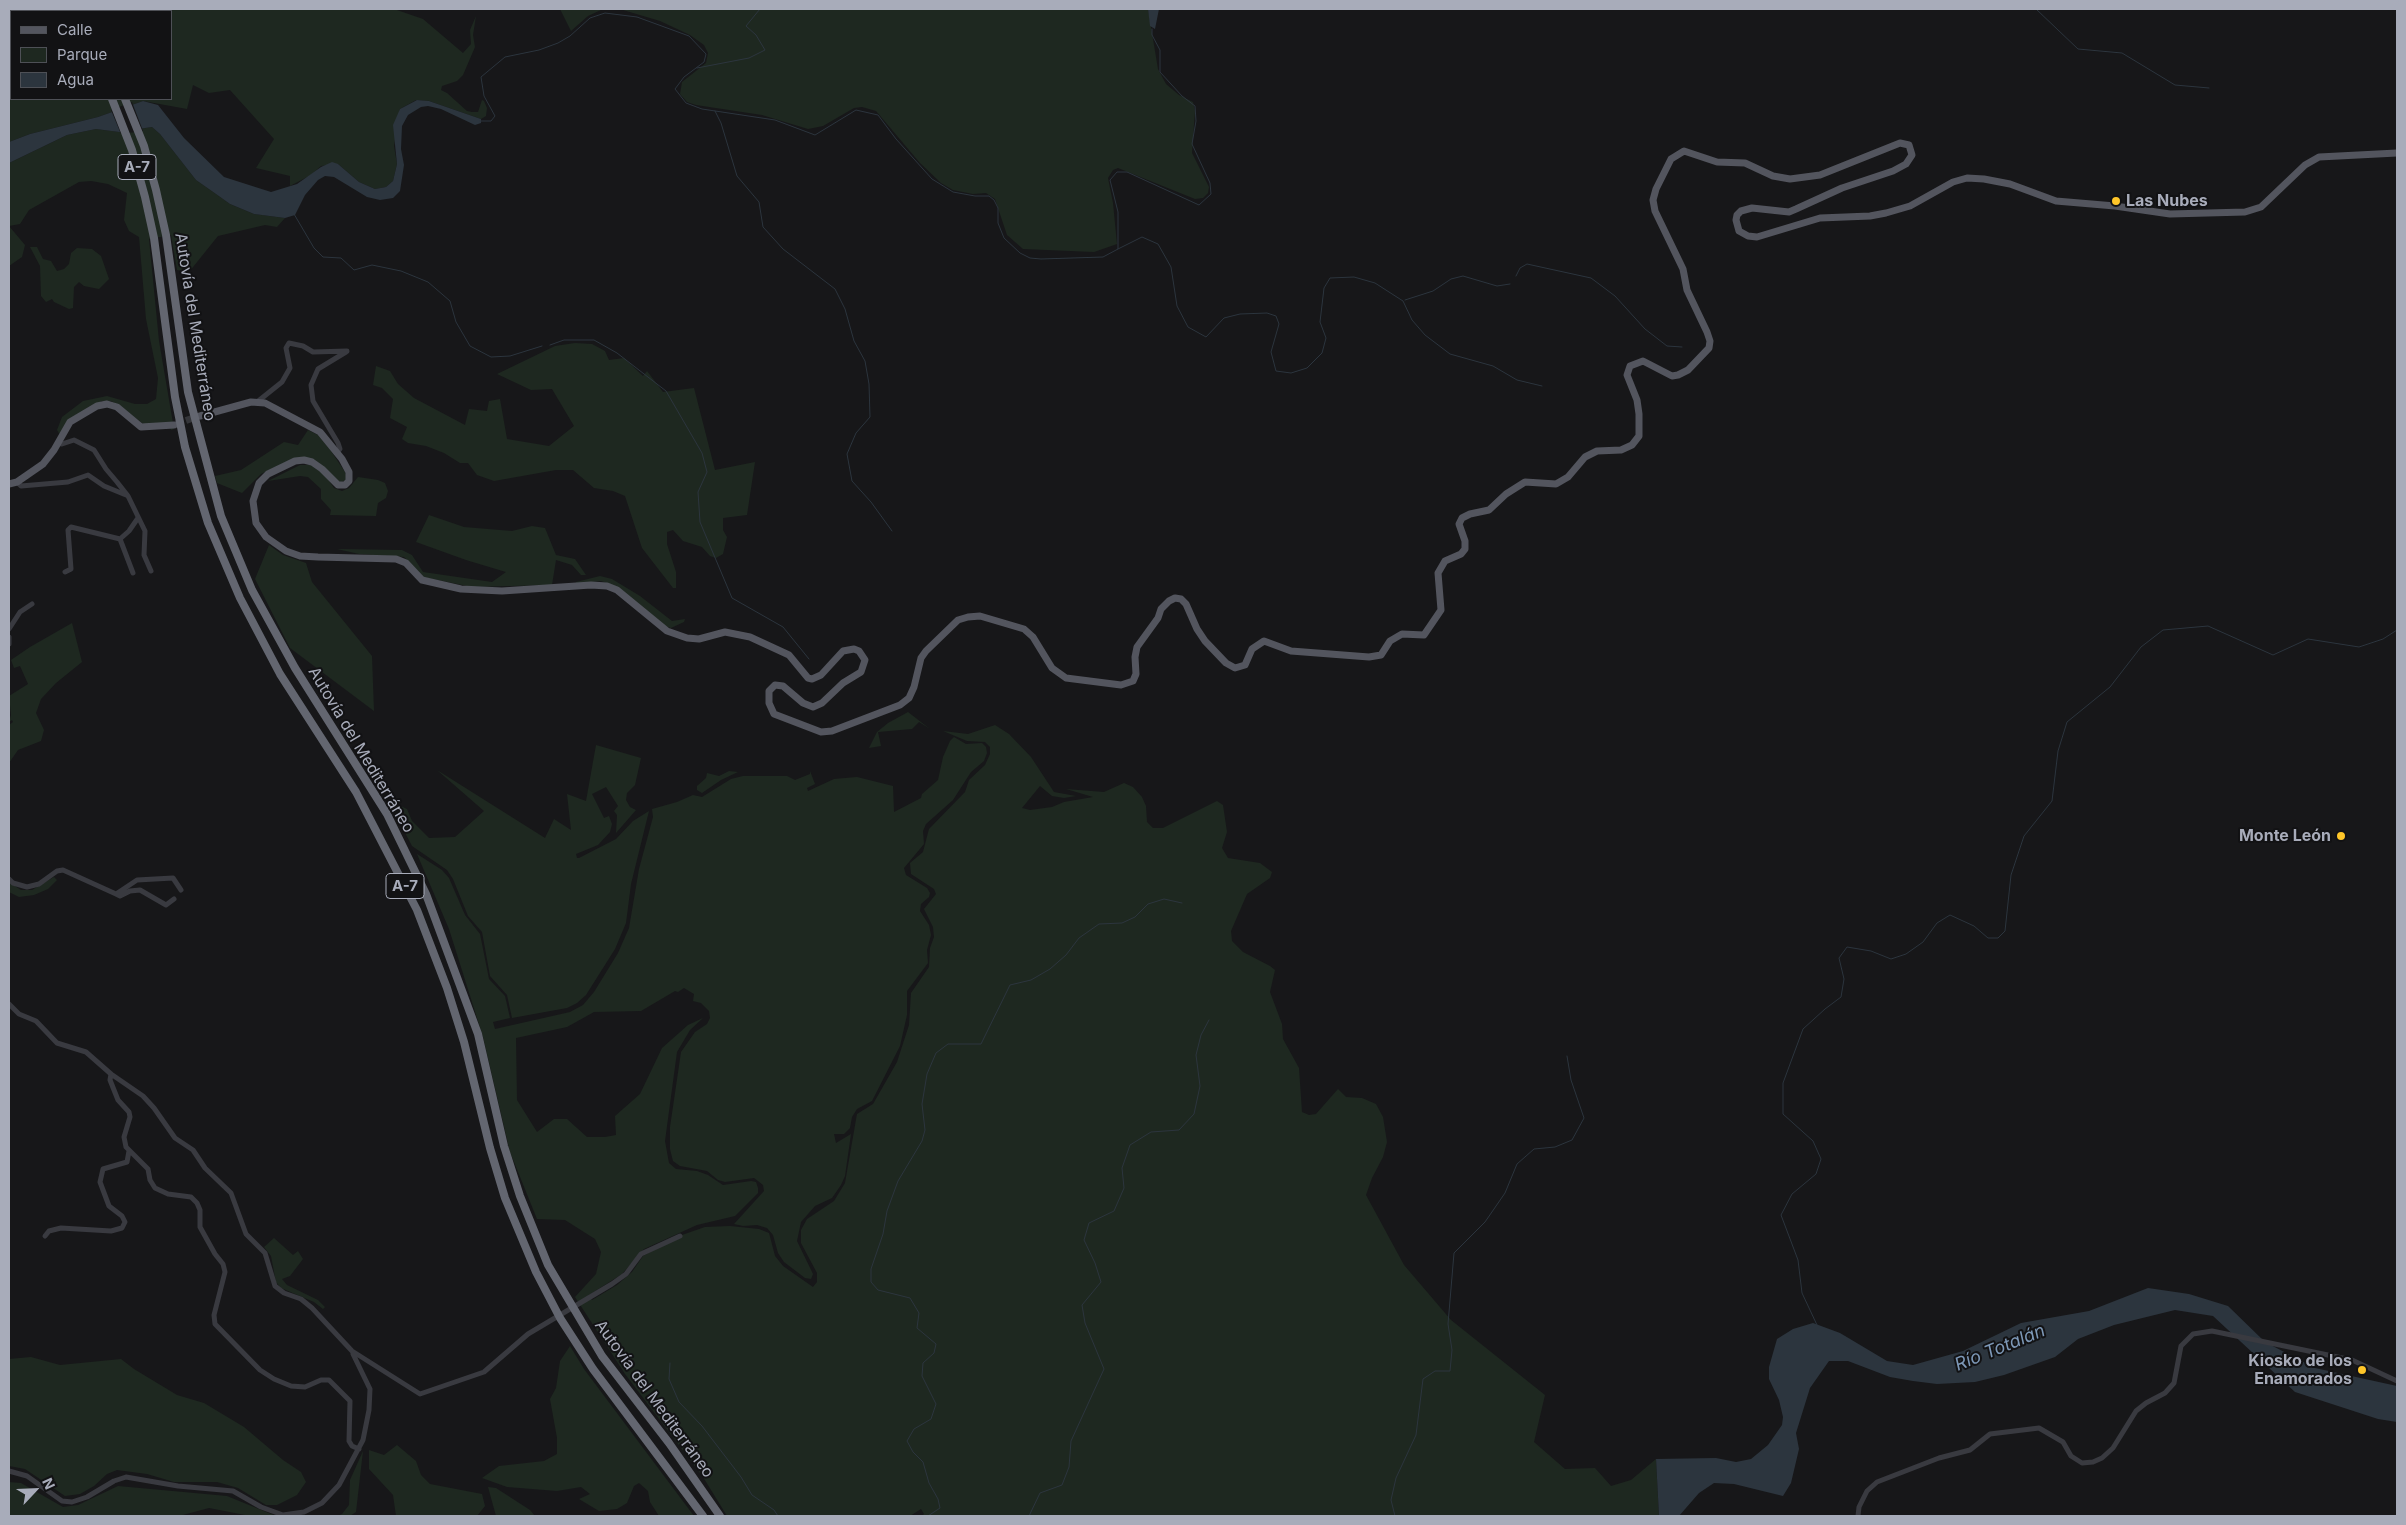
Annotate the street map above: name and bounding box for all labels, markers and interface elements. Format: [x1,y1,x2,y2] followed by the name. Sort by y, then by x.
[10,10,172,100] legend
[57,20,92,39] text: Calle
[57,45,107,64] text: Parque
[57,70,94,89] text: Agua
[118,154,156,180] road number: A-7
[2126,191,2208,211] place label: Las Nubes
[2110,195,2122,207] marker: Las Nubes
[171,232,219,422] street label: Autovía del Mediterráneo
[304,664,418,836] street label: Autovía del Mediterráneo
[2239,826,2331,846] place label: Monte León
[2335,830,2347,842] marker: Monte León
[386,874,424,898] road number: A-7
[590,1316,718,1482] street label: Autovía del Mediterráneo
[1952,1320,2048,1376] water label: Río Totalán
[2248,1351,2352,1389] place label: Kiosko de los Enamorados
[2356,1364,2368,1376] marker: Kiosko de los Enamorados
[10,1465,60,1515] north arrow
[39,1475,59,1492] text: N

